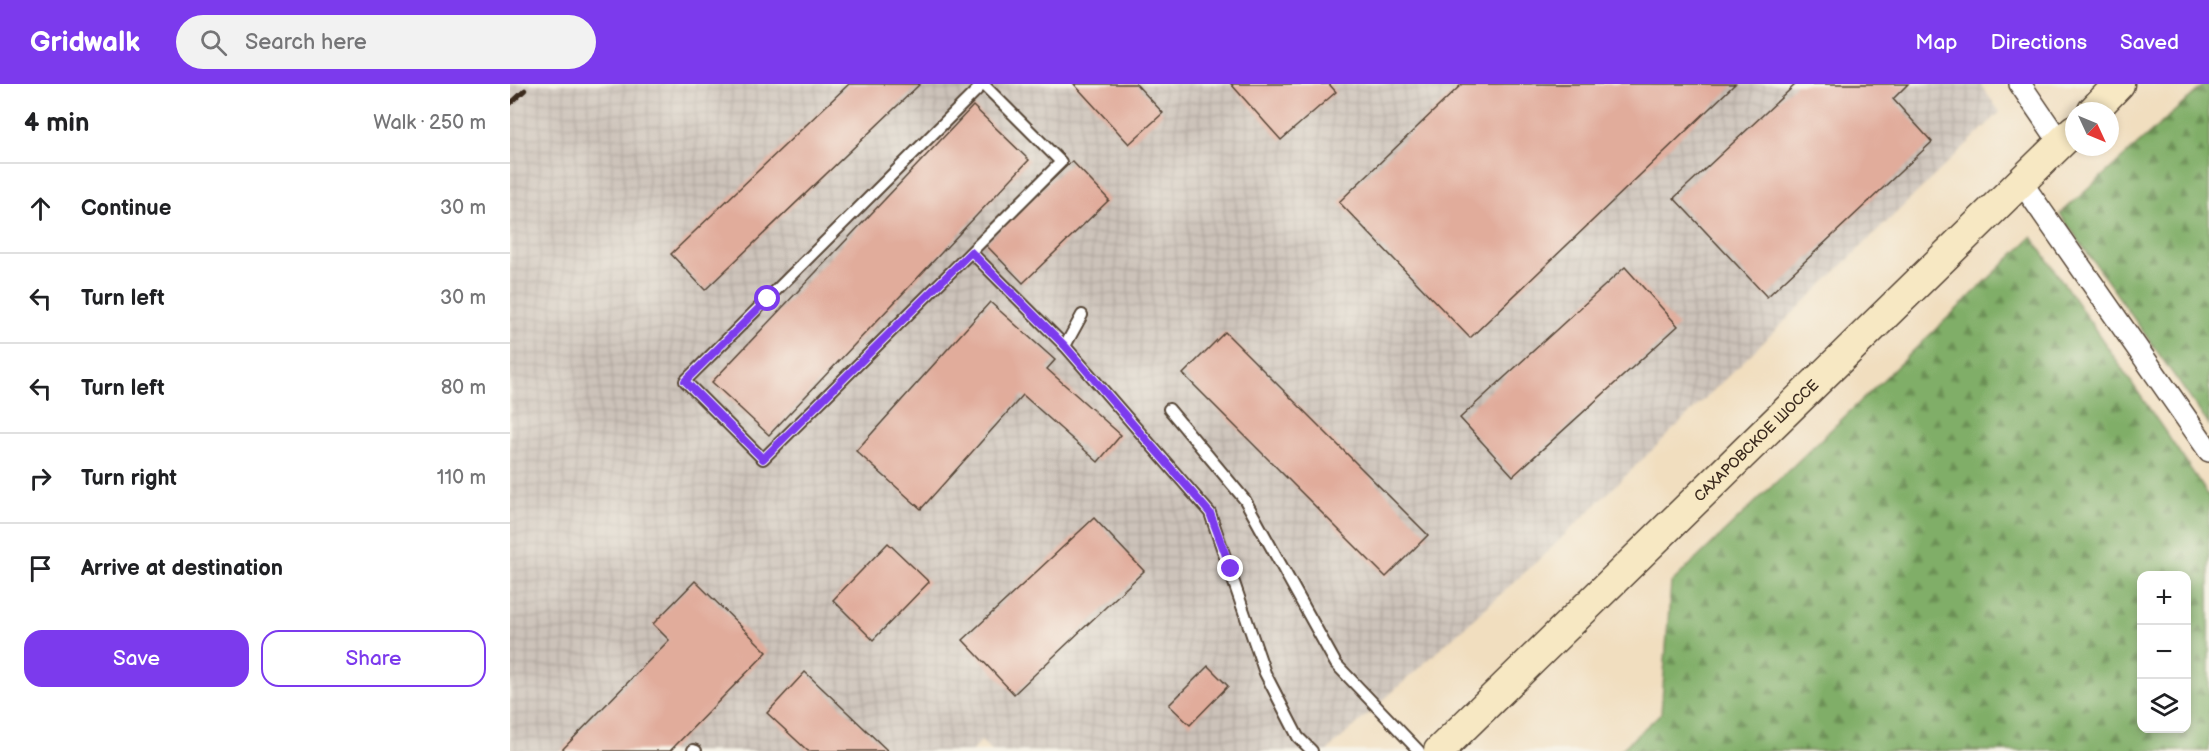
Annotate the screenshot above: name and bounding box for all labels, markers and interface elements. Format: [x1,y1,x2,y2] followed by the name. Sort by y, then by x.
[176,15,596,69] search box
[30,26,140,59] text: Gridwalk
[197,26,230,59] icon: search
[245,29,367,56] text: Search here
[1915,30,1958,55] text: Map
[1991,30,2087,55] text: Directions
[2120,30,2179,55] text: Saved
[2065,102,2119,156] north arrow
[24,108,89,139] text: 4 min
[373,111,486,135] text: Walk · 250 m
[24,192,57,225] icon: ahead
[81,195,171,222] text: Continue
[440,196,486,220] text: 30 m
[24,282,57,315] icon: left
[81,285,165,312] text: Turn left
[754,285,780,311] route start
[440,286,486,310] text: 30 m
[24,372,57,405] icon: left
[81,375,165,402] text: Turn left
[1690,375,1823,506] street label: САХАРОВСКОЕ ШОССЕ
[441,376,486,400] text: 80 m
[24,462,57,495] icon: right
[81,465,177,492] text: Turn right
[437,466,486,490] text: 110 m
[24,552,57,585] icon: arrive
[81,555,283,582] text: Arrive at destination
[1217,555,1243,581] route end
[2137,571,2191,733] map controls
[2137,571,2191,625] button: +
[2137,625,2191,679] button: −
[24,630,249,687] button: Save
[261,630,486,687] button: Share
[2137,679,2191,733] button: layers

